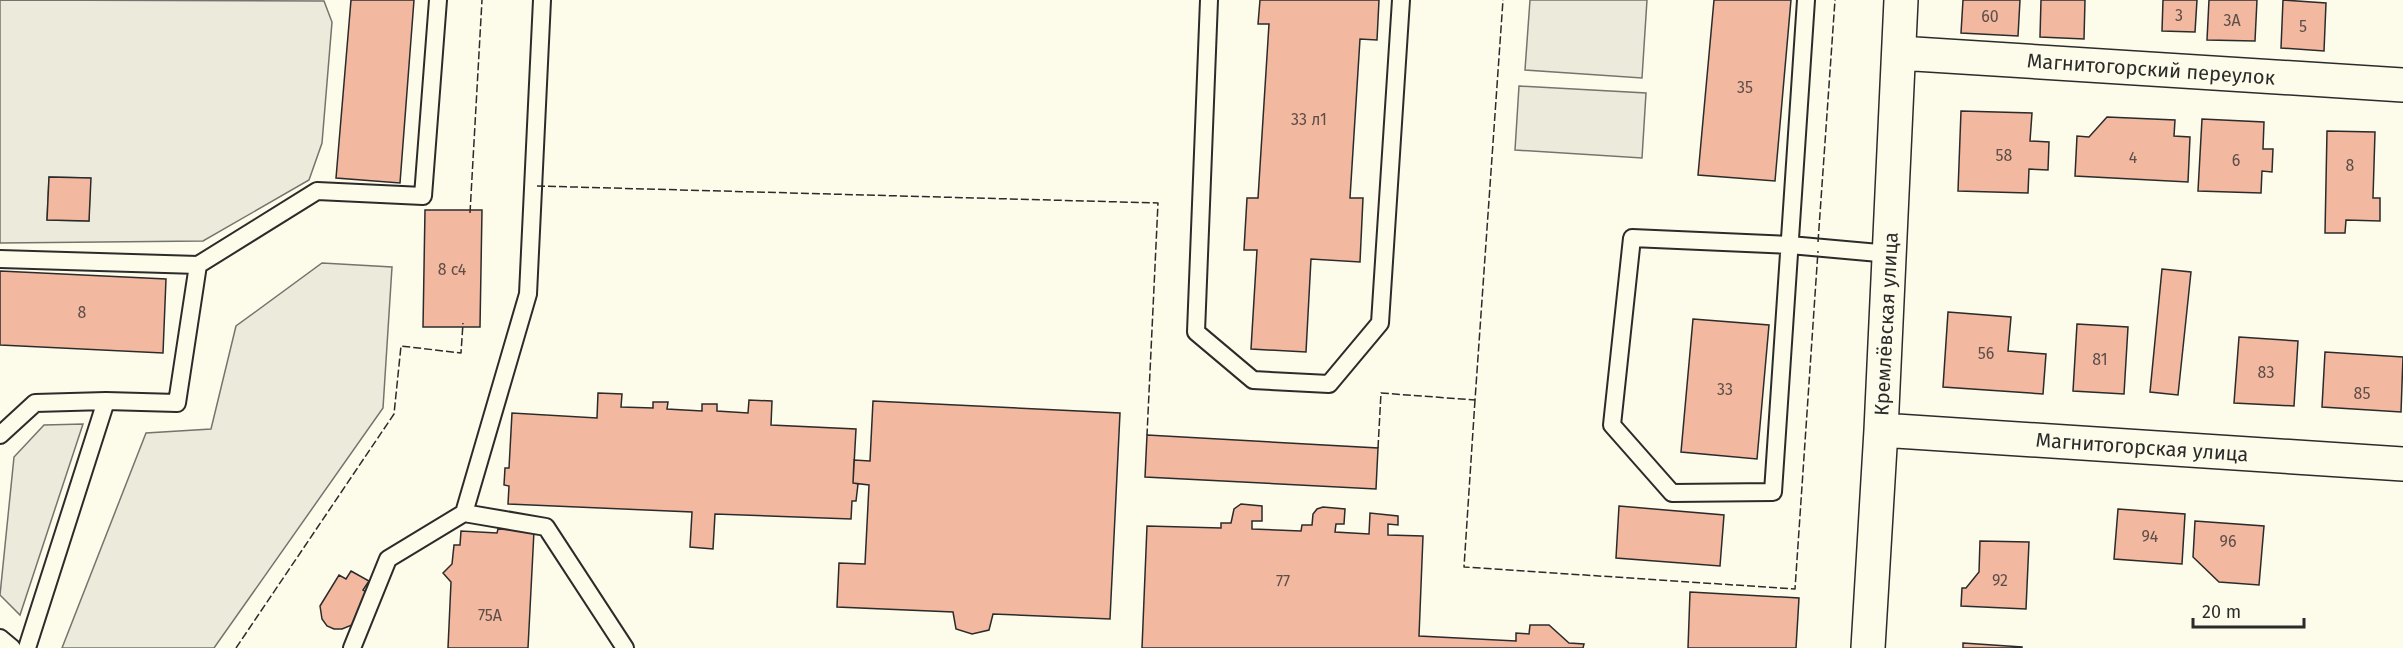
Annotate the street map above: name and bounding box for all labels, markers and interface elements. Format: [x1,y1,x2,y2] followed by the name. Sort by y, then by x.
[2175,6,2183,25] house number: 3
[1981,7,1999,26] house number: 60
[2223,11,2241,30] house number: 3А
[2299,17,2307,36] house number: 5
[2026,48,2276,90] street label: Магнитогорский переулок
[1737,78,1753,97] house number: 35
[1291,110,1327,129] house number: 33 л1
[1996,146,2013,165] house number: 58
[2129,148,2138,167] house number: 4
[2232,151,2240,170] house number: 6
[2346,156,2355,175] house number: 8
[1869,231,1903,417] street label: Кремлёвская улица
[438,260,467,279] house number: 8 с4
[78,303,87,322] house number: 8
[1978,344,1994,363] house number: 56
[2092,350,2108,369] house number: 81
[2258,363,2274,382] house number: 83
[1717,380,1733,399] house number: 33
[2354,384,2370,403] house number: 85
[2035,428,2249,466] street label: Магнитогорская улица
[2142,527,2159,546] house number: 94
[2220,532,2236,551] house number: 96
[1992,571,2008,590] house number: 92
[1276,572,1290,591] house number: 77
[2193,591,2304,629] scale bar
[2202,601,2241,623] text: 20 m
[478,606,503,625] house number: 75А

